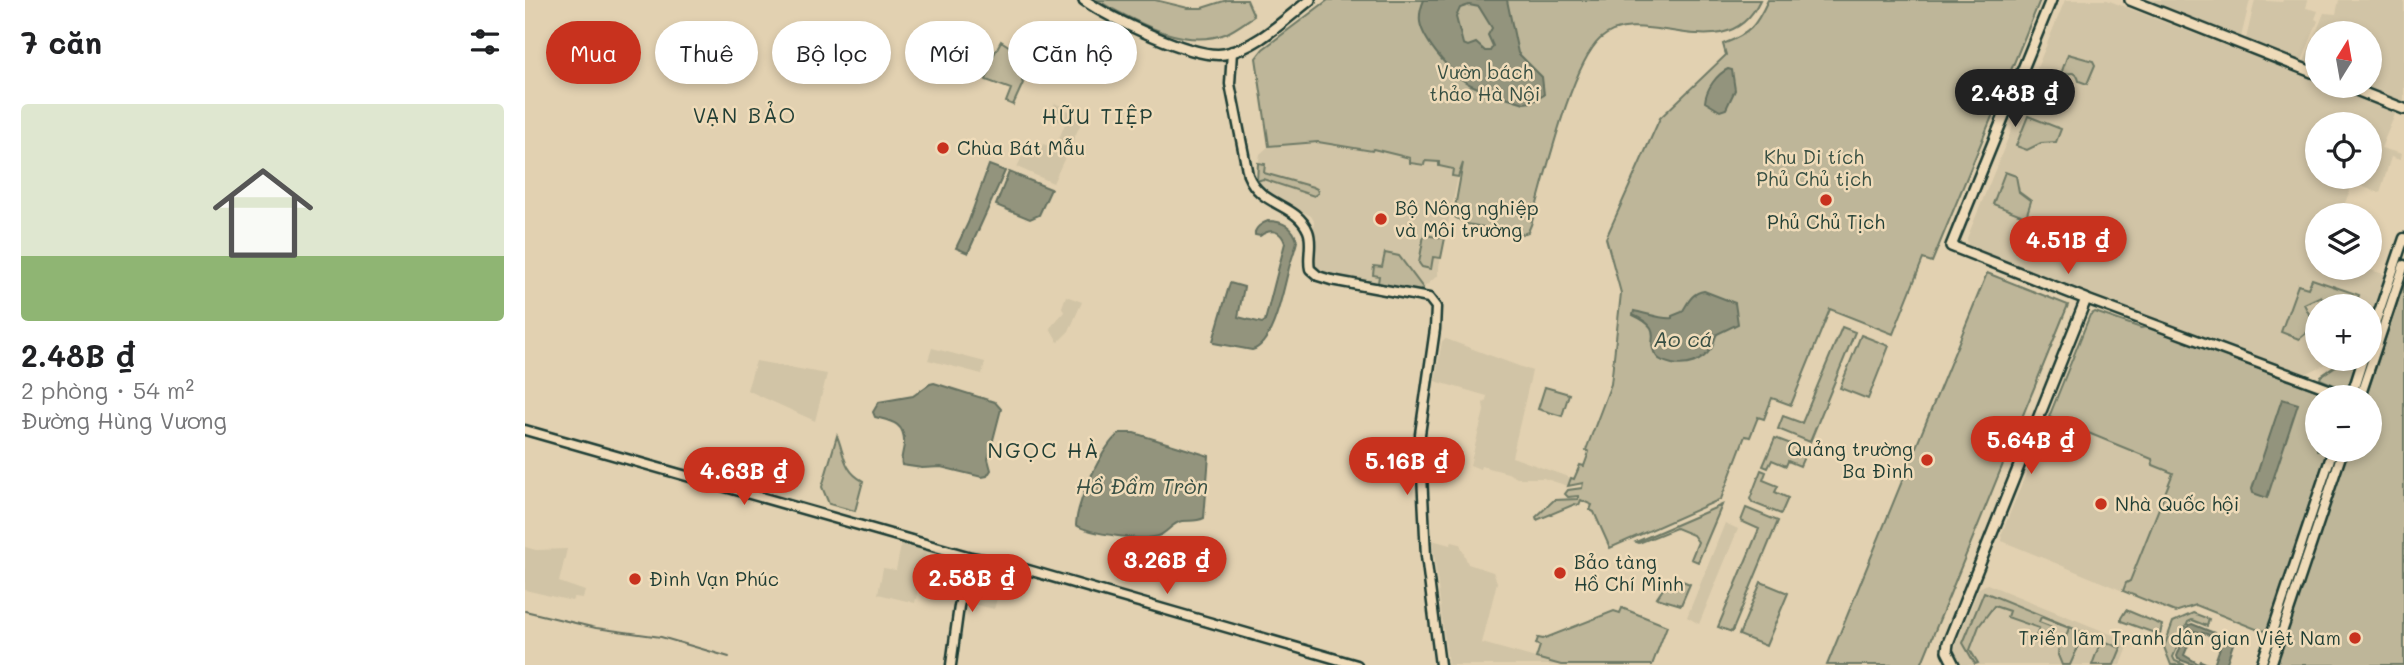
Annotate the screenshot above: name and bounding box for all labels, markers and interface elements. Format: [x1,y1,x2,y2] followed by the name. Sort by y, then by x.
[546,21,641,84] chip: Mua
[655,21,758,84] chip: Thuê
[772,21,891,84] chip: Bộ lọc
[905,21,994,84] chip: Mới
[1008,21,1137,84] chip: Căn hộ
[2305,21,2382,98] north arrow
[2305,21,2382,462] map controls
[21,22,102,62] text: 7 căn
[466,23,504,61] icon: filters
[1430,59,1540,106] park label: Vườn bách thảo Hà Nội
[1950,69,2080,129] pin: 2.48B ₫
[1971,77,2059,107] text: 2.48B ₫
[693,101,797,128] district label: VẠN BẢO
[1042,102,1154,129] district label: HỮU TIỆP
[2305,112,2382,189] button: locate
[957,135,1085,160] place label: Chùa Bát Mẫu
[935,140,951,156] marker: Chùa Bát Mẫu
[1756,144,1872,191] park label: Khu Di tích Phủ Chủ tịch
[200,150,326,276] icon: home
[1818,192,1834,208] marker: Phủ Chủ Tịch
[1395,195,1539,242] place label: Bộ Nông nghiệp và Môi trường
[2305,203,2382,280] button: layers
[1767,209,1885,234] place label: Phủ Chủ Tịch
[1373,211,1389,227] marker: Bộ Nông nghiệp và Môi trường
[2003,216,2133,276] pin: 4.51B ₫
[2026,224,2110,254] text: 4.51B ₫
[2305,294,2382,371] button: +
[1653,325,1713,352] water label: Ao cá
[21,335,136,375] text: 2.48B ₫
[21,375,194,405] text: 2 phòng · 54 m²
[2305,385,2382,462] button: −
[21,405,227,435] text: Đường Hùng Vương
[1966,416,2096,476] pin: 5.64B ₫
[1987,424,2075,454] text: 5.64B ₫
[988,436,1100,463] district label: NGỌC HÀ
[1787,436,1913,483] place label: Quảng trường Ba Đình
[1342,438,1472,497] pin: 5.16B ₫
[1365,445,1449,475] text: 5.16B ₫
[679,448,809,507] pin: 4.63B ₫
[1919,452,1935,468] marker: Quảng trường Ba Đình
[700,455,788,485] text: 4.63B ₫
[1076,472,1208,499] water label: Hồ Đầm Tròn
[2115,491,2239,516] place label: Nhà Quốc hội
[2093,496,2109,512] marker: Nhà Quốc hội
[1102,536,1232,596] pin: 3.26B ₫
[1123,544,1211,574] text: 3.26B ₫
[1574,549,1683,596] place label: Bảo tàng Hồ Chí Minh
[907,554,1037,614] pin: 2.58B ₫
[929,562,1016,592] text: 2.58B ₫
[1552,565,1568,581] marker: Bảo tàng Hồ Chí Minh
[649,566,779,591] place label: Đình Vạn Phúc
[627,571,643,587] marker: Đình Vạn Phúc
[2019,625,2341,650] place label: Triển lãm Tranh dân gian Việt Nam
[2347,630,2363,646] marker: Triển lãm Tranh dân gian Việt Nam

